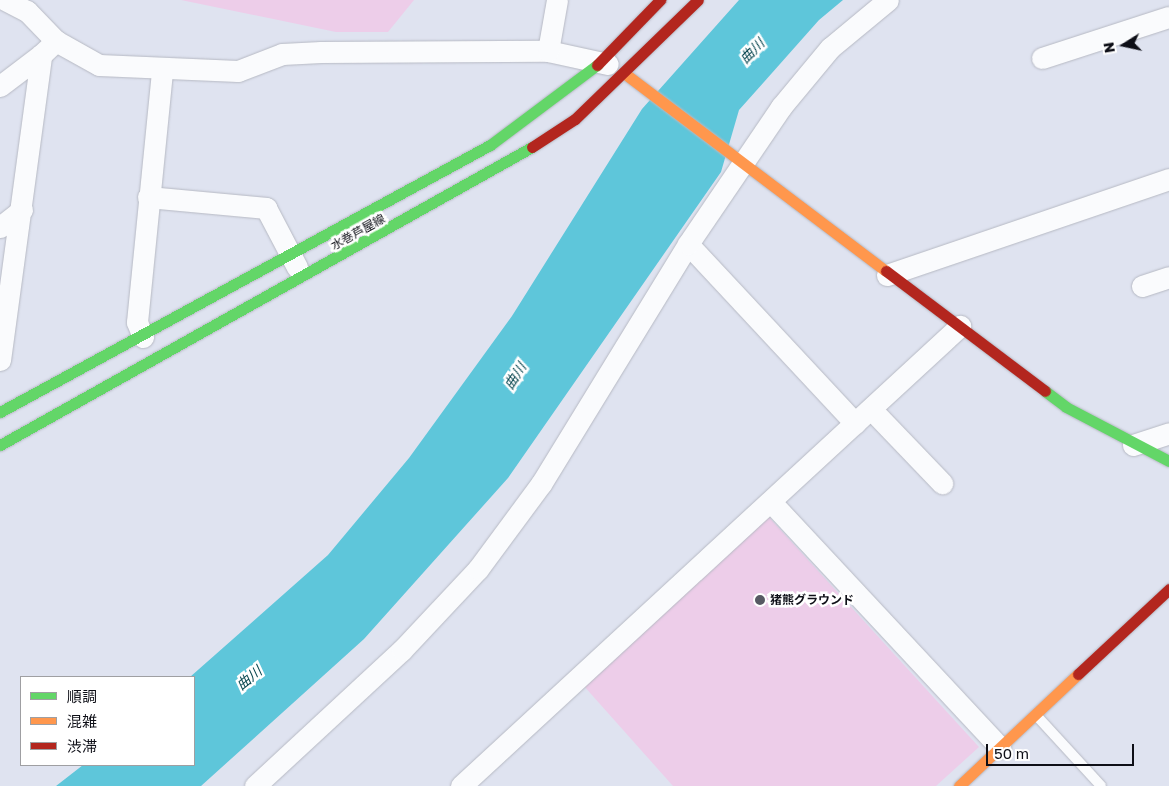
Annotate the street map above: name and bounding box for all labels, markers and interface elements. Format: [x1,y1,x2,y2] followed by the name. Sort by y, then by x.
[1099,20,1149,70] north arrow
[736,35,768,67] water label: 曲川
[1099,41,1118,54] text: N
[328,211,388,253] street label: 水巻芦屋線
[500,360,530,392] water label: 曲川
[770,593,854,607] place label: 猪熊グラウンド
[754,594,766,606] marker: 猪熊グラウンド
[233,663,265,693] water label: 曲川
[20,676,195,766] legend
[67,687,97,705] text: 順調
[67,712,97,730] text: 混雑
[989,734,1136,766] scale bar
[67,737,97,755] text: 渋滞
[994,744,1029,762] text: 50 m

